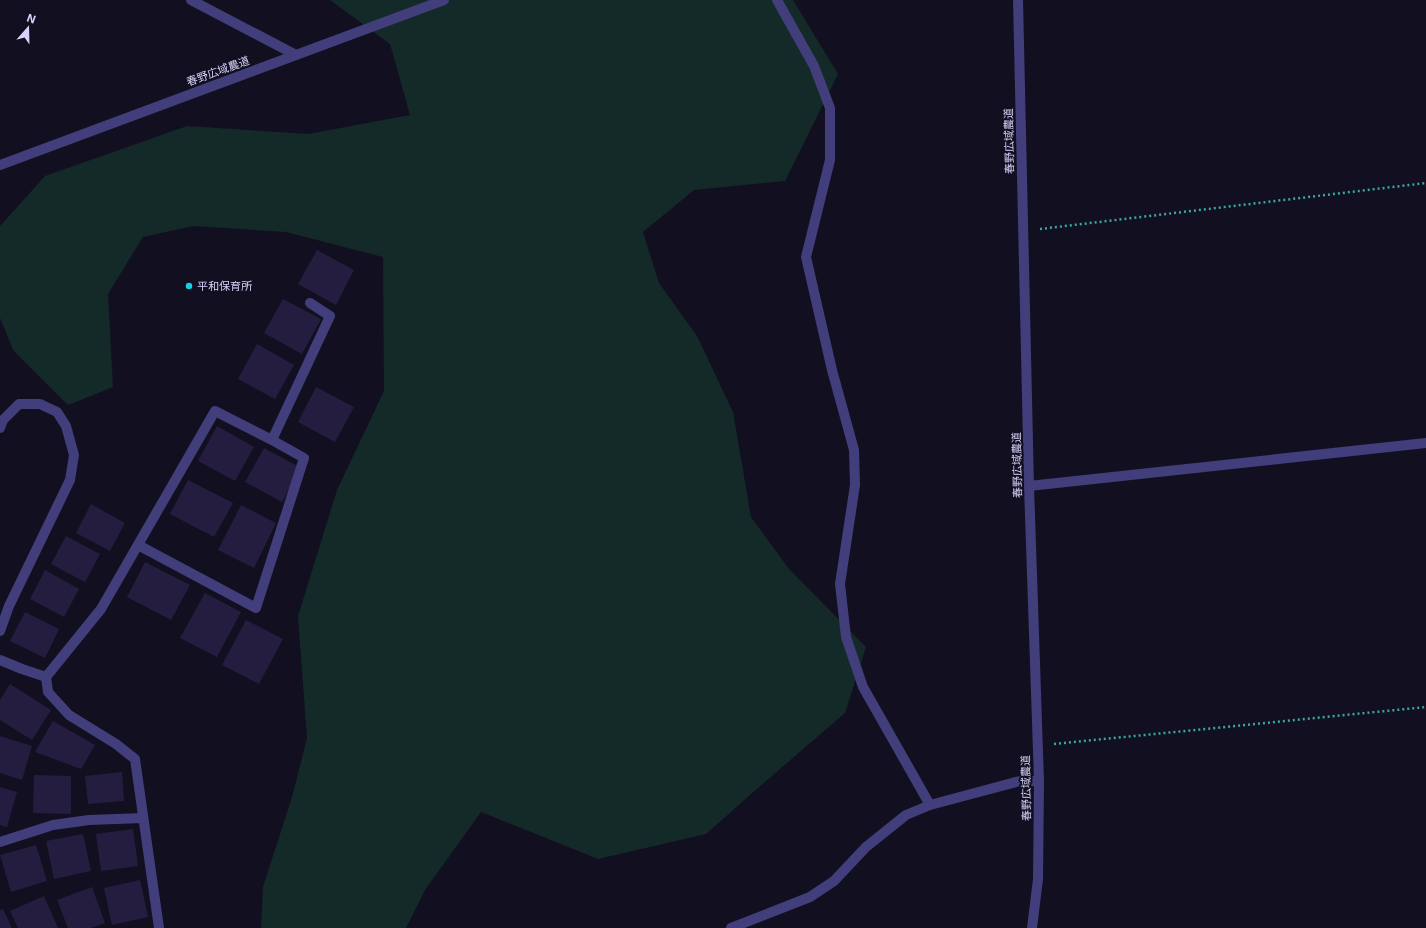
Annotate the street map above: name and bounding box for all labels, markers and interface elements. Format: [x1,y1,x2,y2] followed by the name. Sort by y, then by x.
[8,8,48,48] north arrow
[25,11,38,27] text: N
[185,53,251,89] street label: 春野広域農道
[1001,108,1017,174] street label: 春野広域農道
[197,279,253,293] place label: 平和保育所
[184,281,194,291] marker: 平和保育所
[1009,432,1025,498] street label: 春野広域農道
[1018,755,1034,821] street label: 春野広域農道

